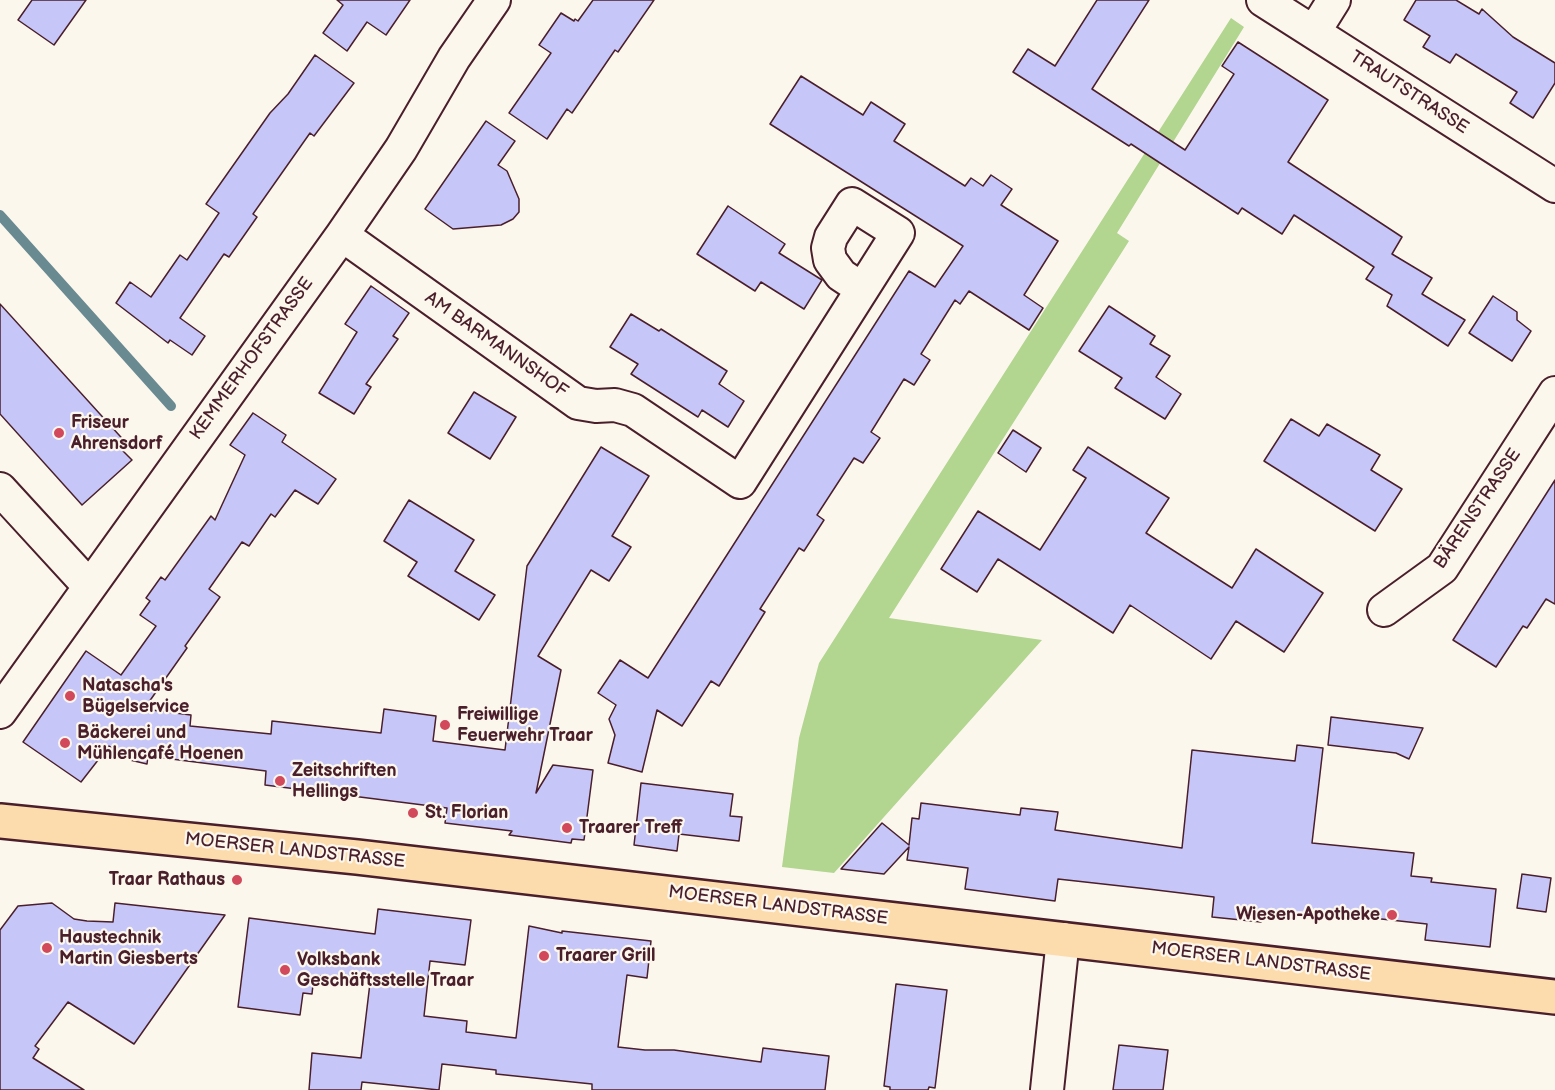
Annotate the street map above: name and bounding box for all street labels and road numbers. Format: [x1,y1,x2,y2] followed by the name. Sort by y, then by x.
[1346,47,1472,139] street label: TRAUTSTRASSE
[186,274,318,444] street label: KEMMERHOFSTRASSE
[420,288,572,402] street label: AM BARMANNSHOF
[1430,445,1526,573] street label: BÄRENSTRASSE
[184,829,406,873] street label: MOERSER LANDSTRASSE
[667,882,889,930] street label: MOERSER LANDSTRASSE
[1150,938,1372,986] street label: MOERSER LANDSTRASSE

